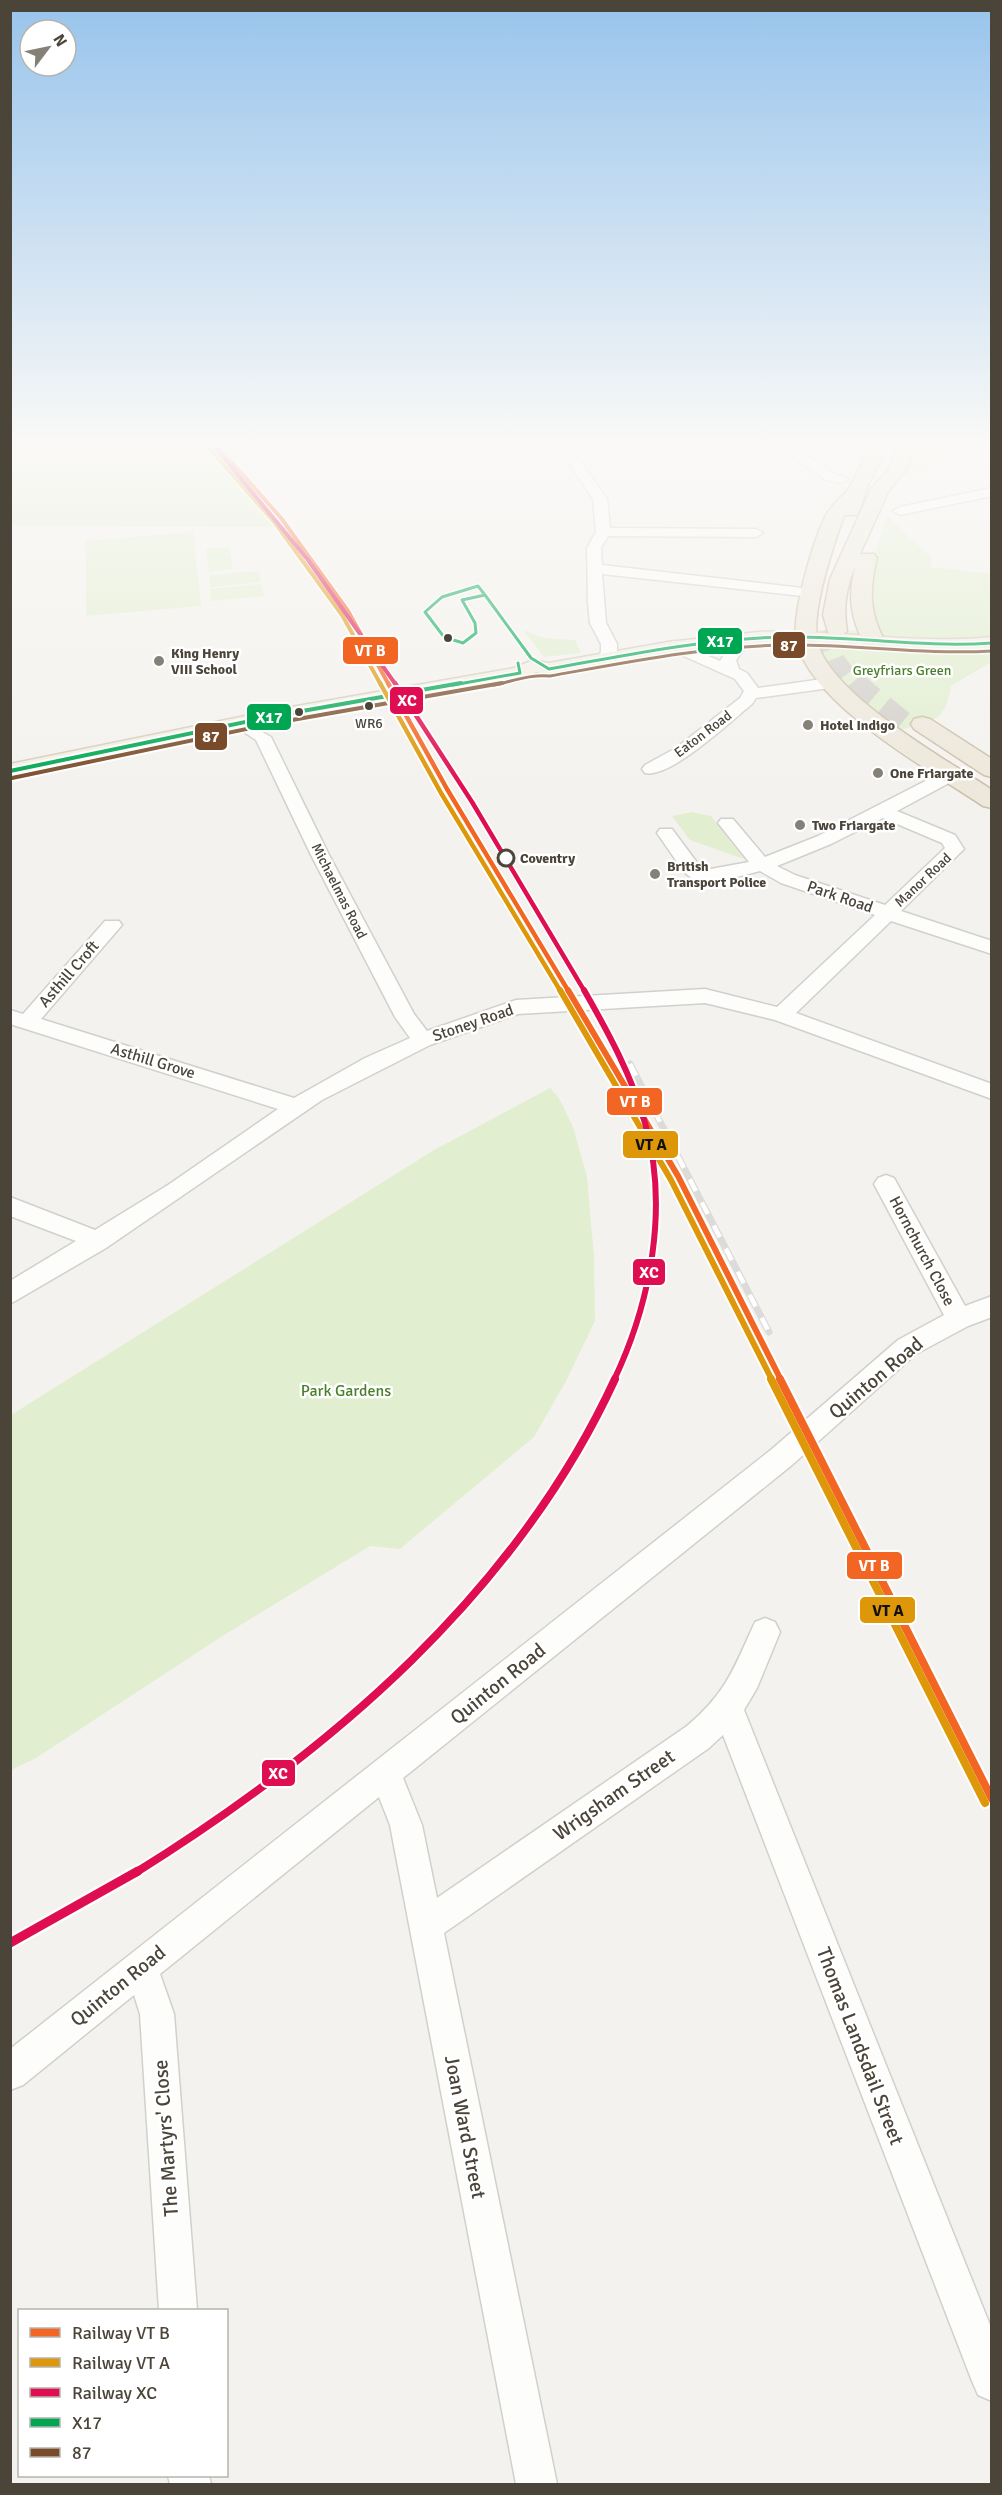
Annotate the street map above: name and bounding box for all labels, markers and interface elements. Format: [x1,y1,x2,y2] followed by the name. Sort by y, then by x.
[18,18,78,78] north arrow
[48,31,71,51] text: N
[697,627,743,655] line badge: X17
[772,631,806,659] line badge: 87
[442,632,454,644] unlabelled marker
[706,632,734,652] text: X17
[342,636,399,665] line badge: VT B
[780,636,798,656] text: 87
[354,641,386,661] text: VT B
[171,645,239,678] place label: King Henry VIII School
[152,654,166,668] marker: King Henry VIII School
[853,662,951,679] park label: Greyfriars Green
[389,686,424,715] line badge: XC
[397,691,417,711] text: XC
[363,700,375,712] marker: WR6
[246,703,292,731] line badge: X17
[293,706,305,718] unlabelled marker
[671,707,735,761] street label: Eaton Road
[255,708,283,728] text: X17
[355,715,383,732] place label: WR6
[820,717,895,734] place label: Hotel Indigo
[801,718,815,732] marker: Hotel Indigo
[194,722,228,751] line badge: 87
[202,727,220,747] text: 87
[890,765,973,782] place label: One Friargate
[871,766,885,780] marker: One Friargate
[812,817,896,834] place label: Two Friargate
[793,818,807,832] marker: Two Friargate
[308,840,370,942] street label: Michaelmas Road
[497,849,515,867] marker: Coventry
[891,849,955,911] street label: Manor Road
[520,850,575,867] place label: Coventry
[667,858,766,891] place label: British Transport Police
[648,867,662,881] marker: British Transport Police
[804,876,876,918] street label: Park Road
[35,936,104,1012] street label: Asthill Croft
[430,1000,516,1046] street label: Stoney Road
[108,1039,198,1083] street label: Asthill Grove
[606,1087,663,1116] line badge: VT B
[619,1092,651,1112] text: VT B
[622,1130,679,1159] line badge: VT A
[635,1135,668,1155] text: VT A
[885,1193,959,1309] street label: Hornchurch Close
[632,1258,666,1286] line badge: XC
[639,1263,659,1283] text: XC
[824,1331,928,1425] street label: Quinton Road
[301,1381,391,1401] park label: Park Gardens
[846,1551,903,1580] line badge: VT B
[858,1556,890,1576] text: VT B
[859,1596,916,1624] line badge: VT A
[872,1601,905,1621] text: VT A
[445,1638,551,1730] street label: Quinton Road
[548,1744,680,1846] street label: Wrigsham Street
[261,1759,296,1787] line badge: XC
[268,1764,288,1784] text: XC
[65,1940,171,2032] street label: Quinton Road
[811,1944,909,2148] street label: Thomas Landsdail Street
[439,2053,491,2201] street label: Joan Ward Street
[148,2059,184,2217] street label: The Martyrs' Close
[18,2309,228,2477] legend
[72,2322,170,2344] text: Railway VT B
[72,2352,170,2374] text: Railway VT A
[72,2382,157,2404] text: Railway XC
[72,2412,102,2434] text: X17
[72,2442,91,2464] text: 87

